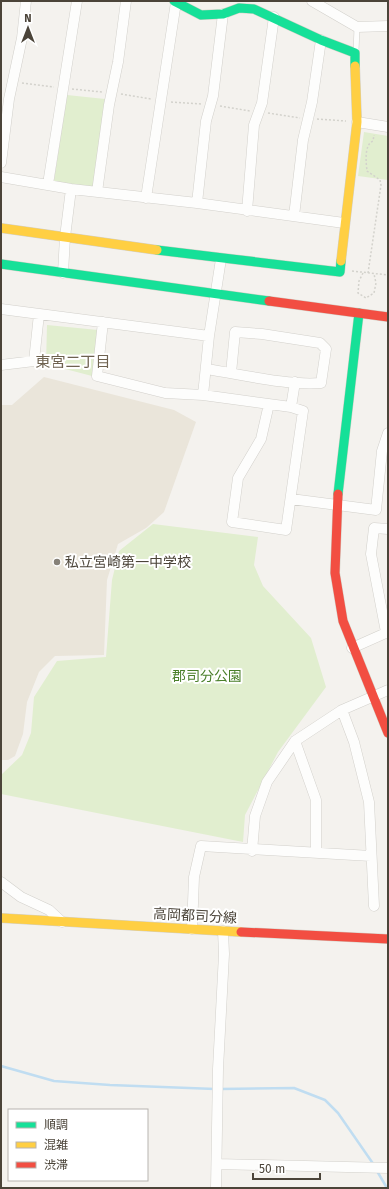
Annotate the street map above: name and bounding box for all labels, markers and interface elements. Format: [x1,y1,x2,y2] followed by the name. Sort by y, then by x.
[8,8,48,48] north arrow
[24,12,32,25] text: N
[35,353,111,371] district label: 東宮二丁目
[65,554,191,571] place label: 私立宮崎第一中学校
[52,557,62,567] marker: 私立宮崎第一中学校
[172,668,242,685] park label: 郡司分公園
[153,905,237,927] street label: 高岡都司分線
[8,1109,148,1181] legend
[44,1118,68,1132] text: 順調
[44,1138,68,1152] text: 混雑
[253,1155,320,1181] scale bar
[44,1158,68,1172] text: 渋滞
[259,1162,285,1176] text: 50 m

